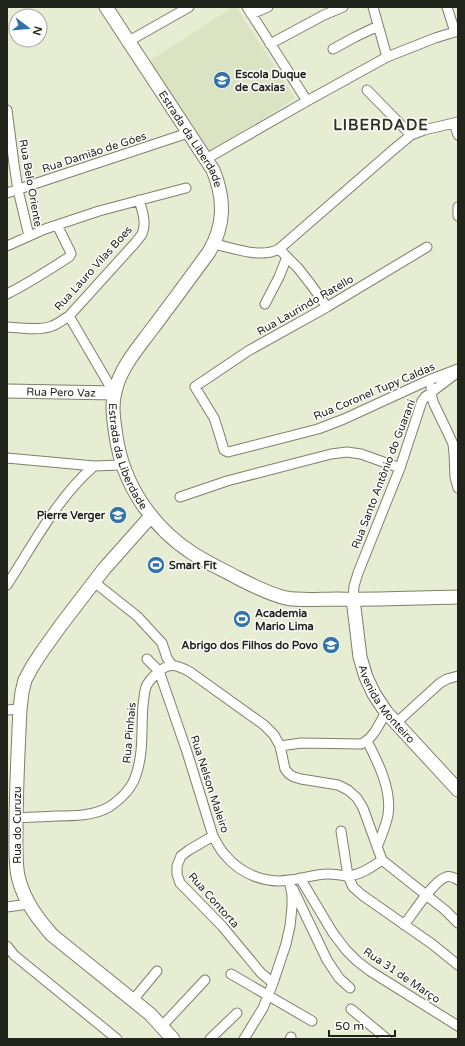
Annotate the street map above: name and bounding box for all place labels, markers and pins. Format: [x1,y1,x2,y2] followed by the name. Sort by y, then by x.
[235,68,307,94] place label: Escola Duque de Caxias
[212,70,232,90] school or university icon: Escola Duque de Caxias
[108,505,128,525] school or university icon: Pierre Verger
[37,509,106,523] place label: Pierre Verger
[146,555,166,575] sports icon: Smart Fit
[169,559,218,572] place label: Smart Fit
[255,607,314,633] place label: Academia Mario Lima
[232,609,252,629] sports icon: Academia Mario Lima
[321,635,341,655] school or university icon: Abrigo dos Filhos do Povo
[181,639,318,653] place label: Abrigo dos Filhos do Povo

